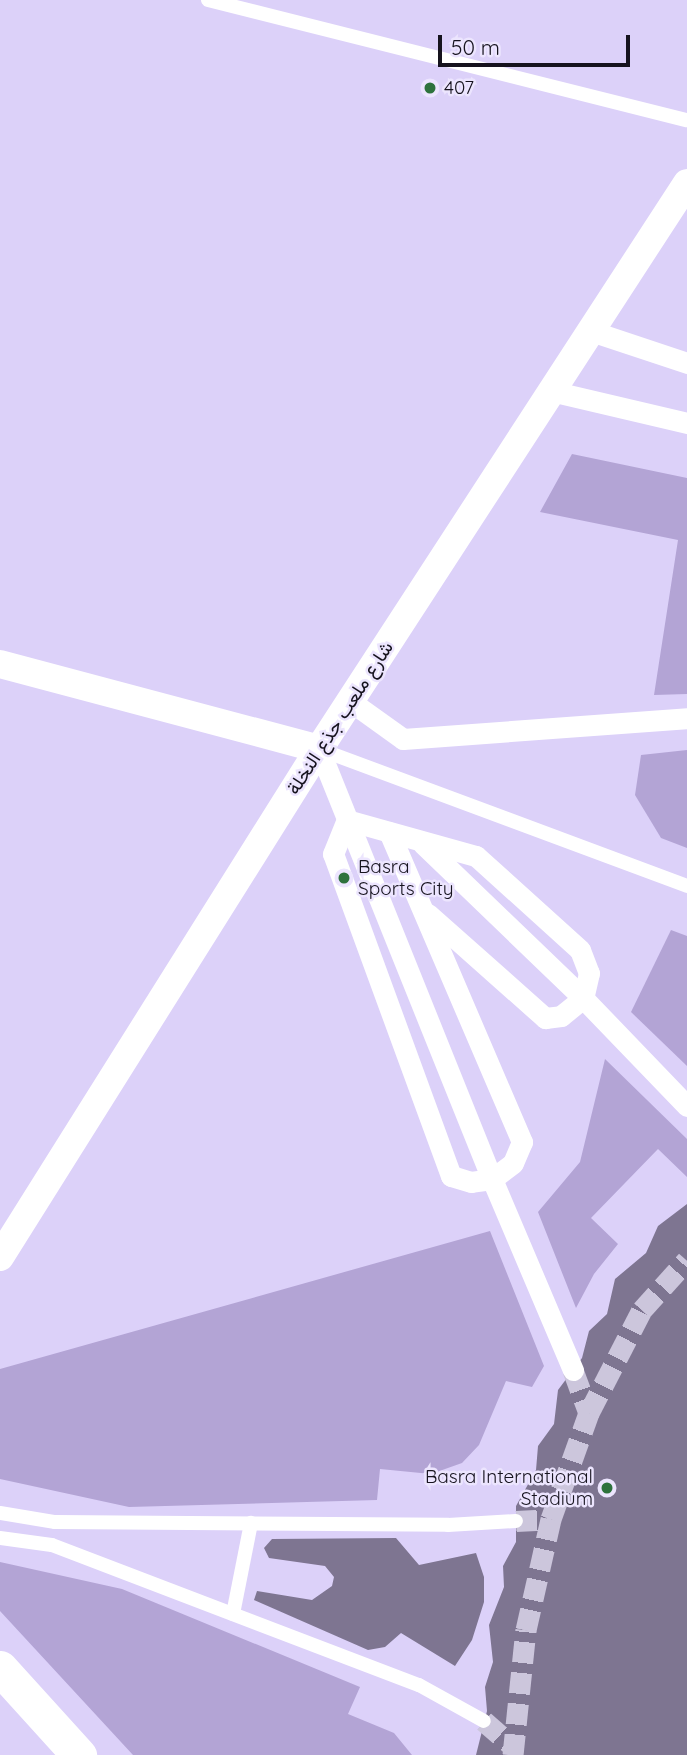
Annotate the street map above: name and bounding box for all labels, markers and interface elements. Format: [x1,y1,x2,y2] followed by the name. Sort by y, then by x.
[442,21,634,65] scale bar
[451,34,500,60] text: 50 m
[444,77,474,99] place label: 407
[422,80,438,96] marker: 407
[282,637,398,799] street label: شارع ملعب جذع النخلة
[358,856,454,900] place label: Basra Sports City
[336,870,352,886] marker: Basra Sports City
[425,1466,593,1510] place label: Basra International Stadium
[599,1480,615,1496] marker: Basra International Stadium

